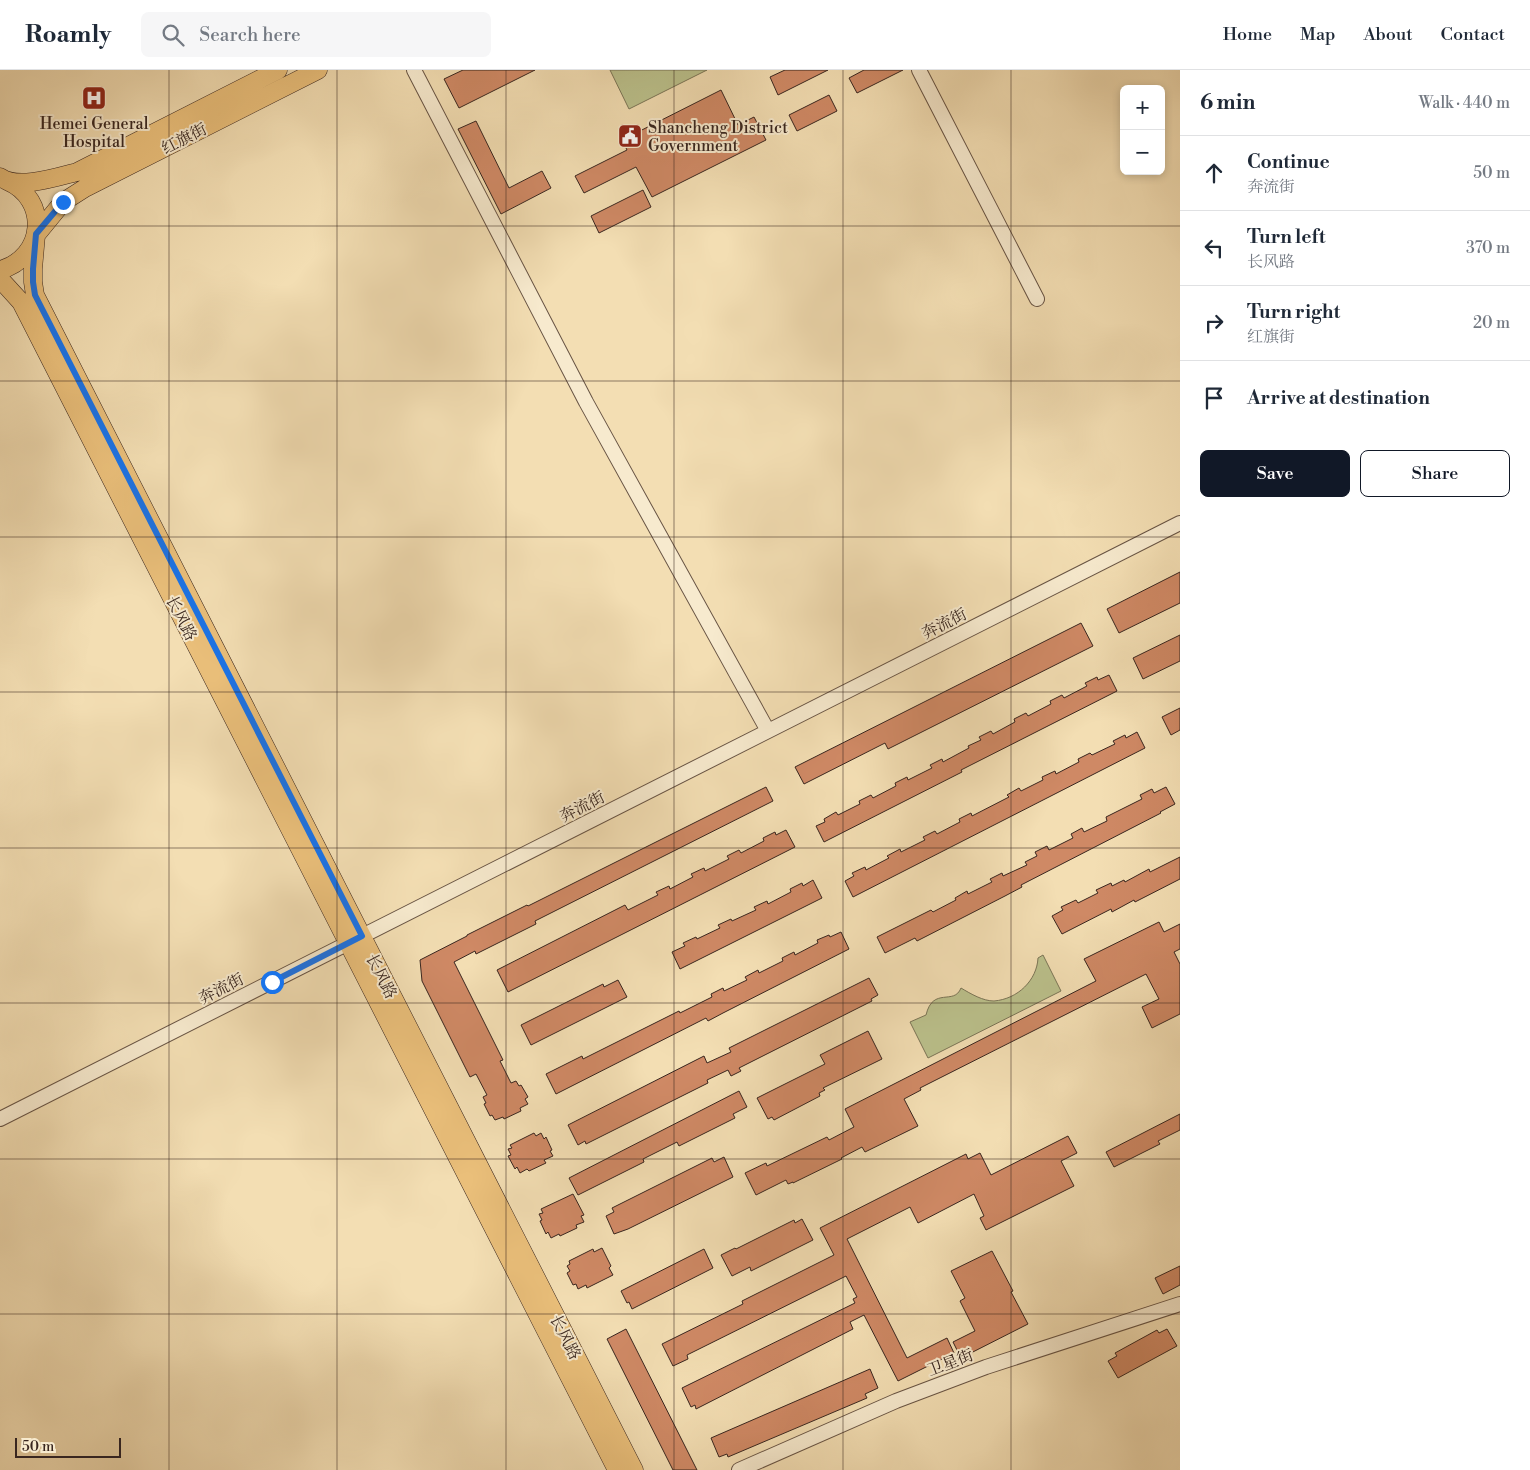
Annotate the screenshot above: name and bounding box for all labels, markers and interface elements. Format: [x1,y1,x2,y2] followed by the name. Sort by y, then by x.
[141,12,491,57] search box
[25,20,111,50] text: Roamly
[159,21,187,49] icon: search
[199,23,301,47] text: Search here
[1223,23,1272,46] text: Home
[1300,23,1336,46] text: Map
[1364,23,1413,46] text: About
[1441,23,1505,46] text: Contact
[81,85,107,111] hospital icon: Hemei General Hospital
[1120,85,1165,175] map controls
[1120,85,1165,130] button: +
[1200,90,1255,116] text: 6 min
[1419,93,1510,113] text: Walk · 440 m
[40,114,149,152] place label: Hemei General Hospital
[648,118,788,156] place label: Shancheng District Government
[159,119,210,159] street label: 红旗街
[617,123,643,149] public building icon: Shancheng District Government
[1120,130,1165,175] button: −
[1247,150,1330,174] text: Continue
[1200,159,1228,187] icon: ahead
[1473,163,1510,183] text: 50 m
[1247,177,1295,197] text: 奔流街
[52,191,75,214] route end
[1247,225,1326,249] text: Turn left
[1200,234,1228,262] icon: left
[1466,238,1510,258] text: 370 m
[1247,252,1295,272] text: 长风路
[1247,300,1340,324] text: Turn right
[1200,309,1228,337] icon: right
[1473,313,1510,333] text: 20 m
[1247,327,1295,347] text: 红旗街
[1200,384,1228,412] icon: arrive
[1247,386,1430,410] text: Arrive at destination
[1200,450,1350,497] button: Save
[1360,450,1510,497] button: Share
[161,593,201,644] street label: 长风路
[919,604,970,644] street label: 奔流街
[557,787,608,827] street label: 奔流街
[361,951,401,1002] street label: 长风路
[196,969,247,1009] street label: 奔流街
[261,971,284,994] route start
[545,1312,585,1363] street label: 长风路
[924,1345,976,1381] street label: 卫星街
[15,1435,121,1458] scale bar
[22,1438,54,1456] text: 50 m

